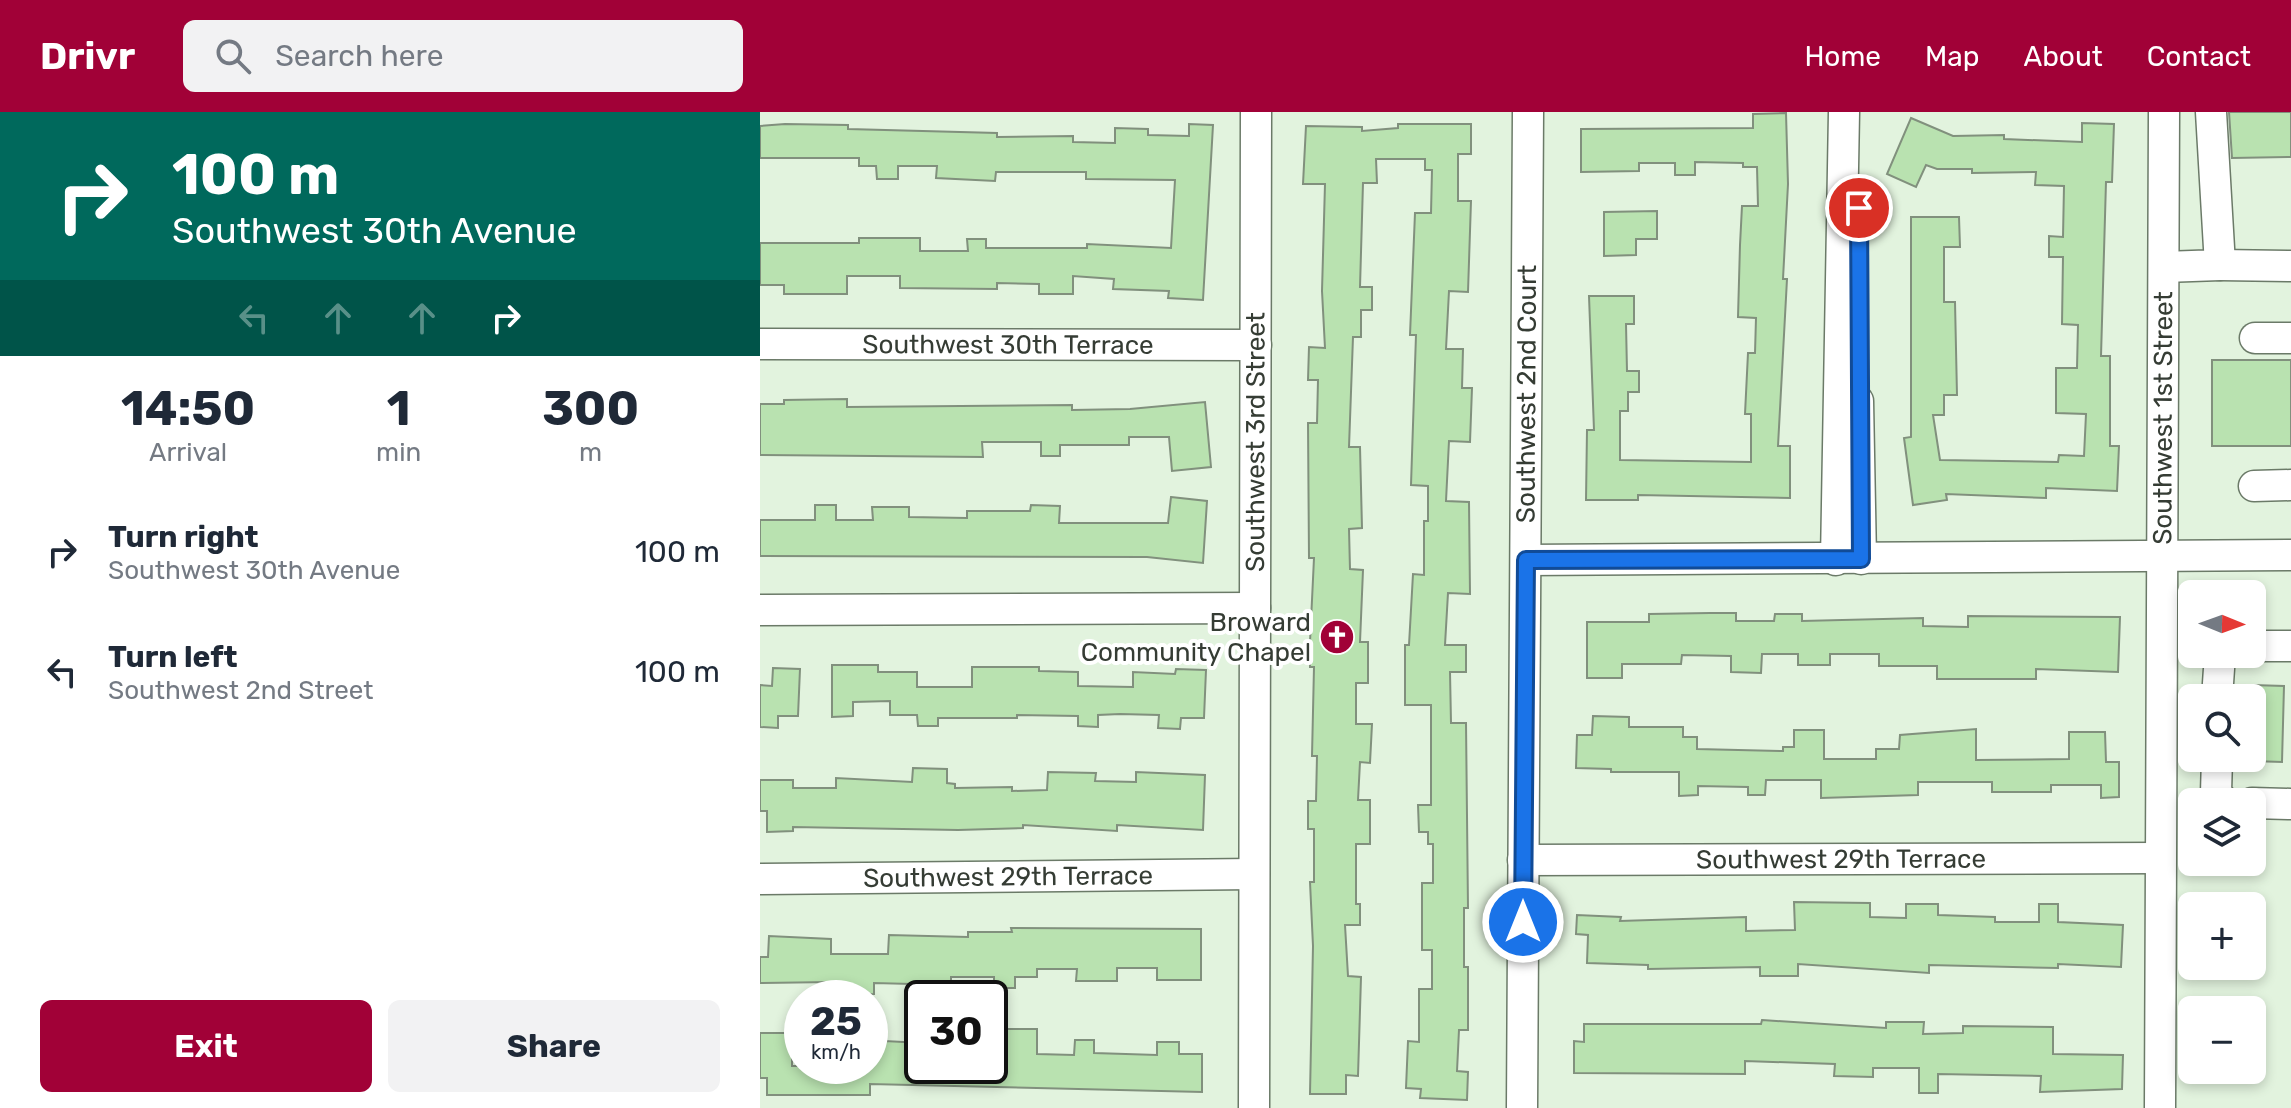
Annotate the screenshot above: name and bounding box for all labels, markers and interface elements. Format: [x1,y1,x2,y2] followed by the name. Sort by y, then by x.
[183,20,743,92] search box
[40,33,135,79] text: Drivr
[211,34,255,78] icon: search
[275,38,444,74] text: Search here
[1804,40,1881,73] text: Home
[1925,40,1979,73] text: Map
[2023,40,2103,73] text: About
[2147,40,2251,73] text: Contact
[172,142,339,208] text: 100 m
[40,144,144,248] icon: right
[1825,174,1893,242] pin
[1837,186,1881,230] icon: arrive
[172,209,577,252] text: Southwest 30th Avenue
[1511,265,1543,523] street label: Southwest 2nd Court
[2147,291,2179,545] street label: Southwest 1st Street
[232,296,276,340] icon: left
[316,296,360,340] icon: ahead
[400,296,444,340] icon: ahead
[484,296,528,340] icon: right
[1240,312,1272,572] street label: Southwest 3rd Street
[862,329,1154,361] street label: Southwest 30th Terrace
[121,380,255,437] text: 14:50
[387,380,411,437] text: 1
[542,380,639,437] text: 300
[149,437,227,468] text: Arrival
[376,437,421,468] text: min
[579,437,602,468] text: m
[108,519,259,555] text: Turn right
[40,530,84,574] icon: right
[635,534,720,570] text: 100 m
[108,555,400,586] text: Southwest 30th Avenue
[2178,580,2266,668] north arrow
[2178,580,2266,1084] map controls
[1081,607,1311,668] place label: Broward Community Chapel
[1318,618,1356,656] church icon: Broward Community Chapel
[108,639,238,675] text: Turn left
[40,650,84,694] icon: left
[635,654,720,690] text: 100 m
[108,675,373,706] text: Southwest 2nd Street
[2178,684,2266,772] button: search
[2178,788,2266,876] button: layers
[1696,844,1986,875] street label: Southwest 29th Terrace
[863,860,1153,894] street label: Southwest 29th Terrace
[1481,880,1565,964] position arrow
[2178,892,2266,980] button: +
[904,980,1008,1084] speed limit sign: 30
[2178,996,2266,1084] button: −
[810,998,862,1045] text: 25
[40,1000,372,1092] button: Exit
[388,1000,720,1092] button: Share
[811,1040,861,1064] text: km/h

